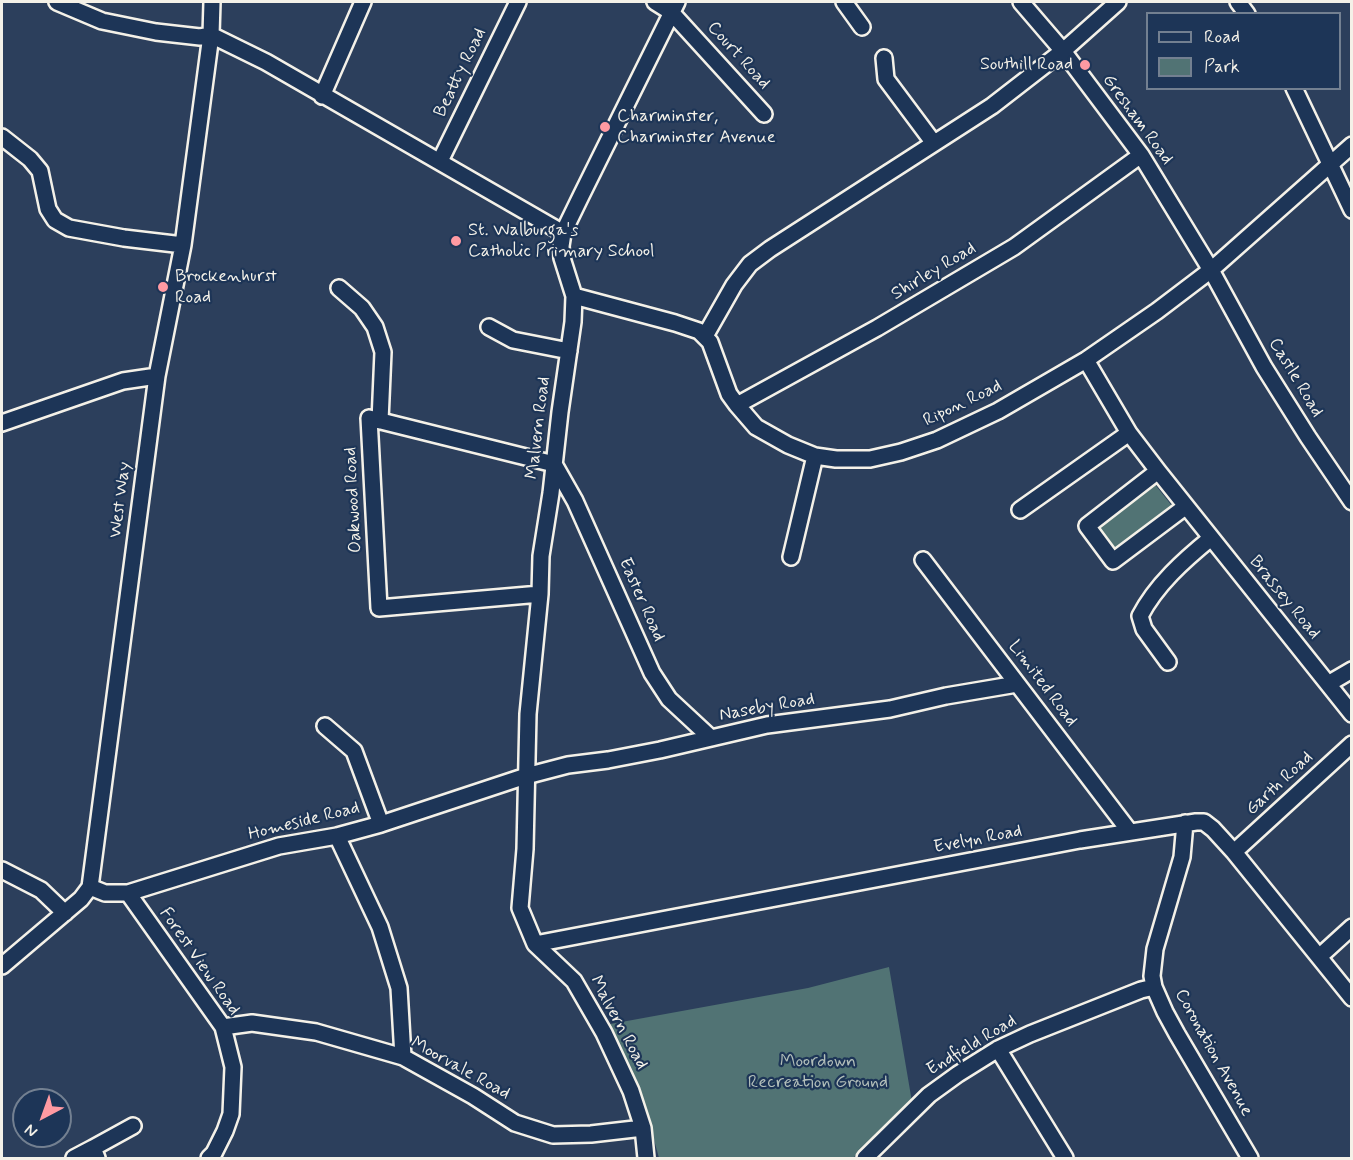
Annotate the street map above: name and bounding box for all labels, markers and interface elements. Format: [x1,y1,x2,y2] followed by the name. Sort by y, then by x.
[1146,12,1341,90] legend
[702,18,774,94] street label: Court Road
[430,25,492,121] street label: Beatty Road
[1204,25,1240,49] text: Road
[980,54,1073,76] place label: Southill Road
[1204,55,1240,79] text: Park
[1078,58,1092,72] marker: Southill Road
[1097,71,1177,169] street label: Gresham Road
[617,106,776,148] place label: Charminster, Charminster Avenue
[598,120,612,134] marker: Charminster, Charminster Avenue
[468,220,654,262] place label: St. Walburga's Catholic Primary School
[449,234,463,248] marker: St. Walburga's Catholic Primary School
[888,238,980,306] street label: Shirley Road
[175,266,277,308] place label: Brockenhurst Road
[156,280,170,294] marker: Brockenhurst Road
[1263,334,1327,422] street label: Castle Road
[522,375,556,481] street label: Malvern Road
[920,376,1006,432] street label: Ripon Road
[340,446,368,554] street label: Oakwood Road
[106,461,136,539] street label: West Way
[1244,552,1324,644] street label: Brassey Road
[613,555,669,645] street label: Easter Road
[1003,637,1081,731] street label: Limited Road
[718,689,816,727] street label: Naseby Road
[1242,747,1318,821] street label: Garth Road
[246,798,362,846] street label: Homeside Road
[932,821,1024,859] street label: Evelyn Road
[154,904,244,1020] street label: Forest View Road
[584,972,652,1074] street label: Malvern Road
[1169,986,1257,1120] street label: Coronation Avenue
[923,1011,1021,1081] street label: Endfield Road
[407,1033,513,1105] street label: Moorvale Road
[748,1051,888,1094] park label: Moordown Recreation Ground
[12,1088,72,1148] north arrow
[20,1119,42,1142] text: N

